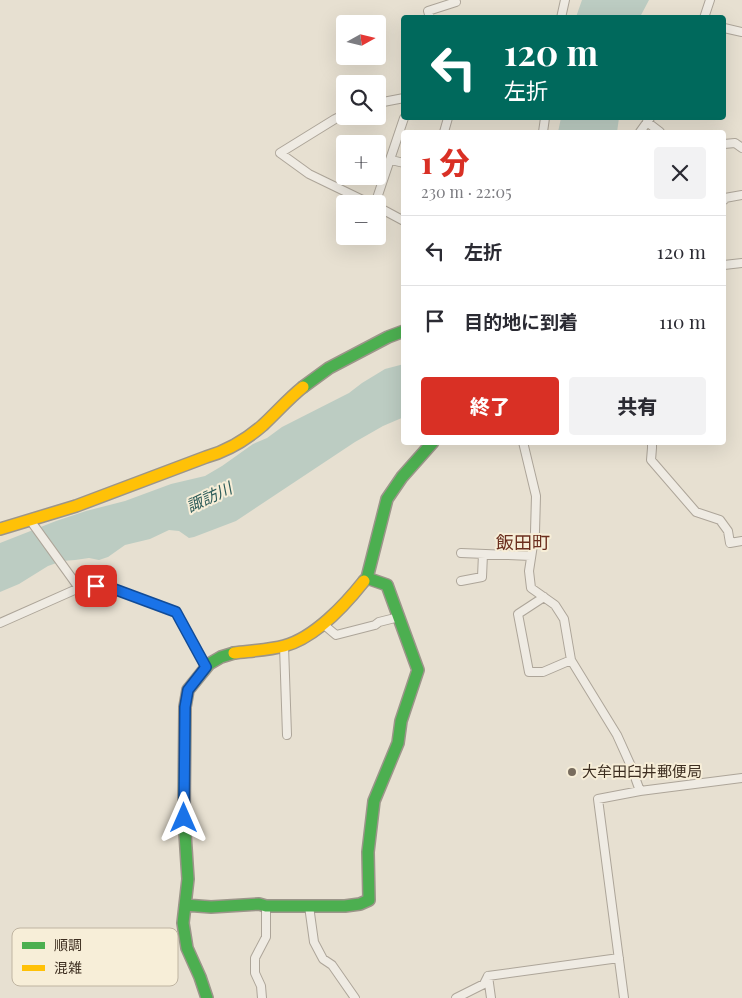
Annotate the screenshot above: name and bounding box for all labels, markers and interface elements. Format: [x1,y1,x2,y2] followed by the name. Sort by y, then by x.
[336,15,386,65] north arrow
[336,15,386,245] map controls
[504,28,598,75] text: 120 m
[421,35,486,100] icon: left
[336,75,386,125] button: search
[504,75,548,105] text: 左折
[336,135,386,185] button: +
[421,142,469,182] text: 1 分
[654,147,706,199] button: close
[421,181,512,202] text: 230 m · 22:05
[336,195,386,245] button: −
[421,237,449,265] icon: left
[464,238,502,264] text: 左折
[657,238,706,264] text: 120 m
[421,307,449,335] icon: arrive
[464,308,578,334] text: 目的地に到着
[659,308,706,334] text: 110 m
[421,377,559,435] button: 終了
[569,377,706,435] button: 共有
[183,476,237,516] water label: 諏訪川
[496,530,550,554] district label: 飯田町
[75,565,117,607] pin
[82,572,110,600] icon: arrive
[582,761,702,781] place label: 大牟田臼井郵便局
[566,766,578,778] marker: 大牟田臼井郵便局
[157,791,209,843] position arrow
[12,928,178,986] legend
[54,935,82,954] text: 順調
[54,958,82,977] text: 混雑

